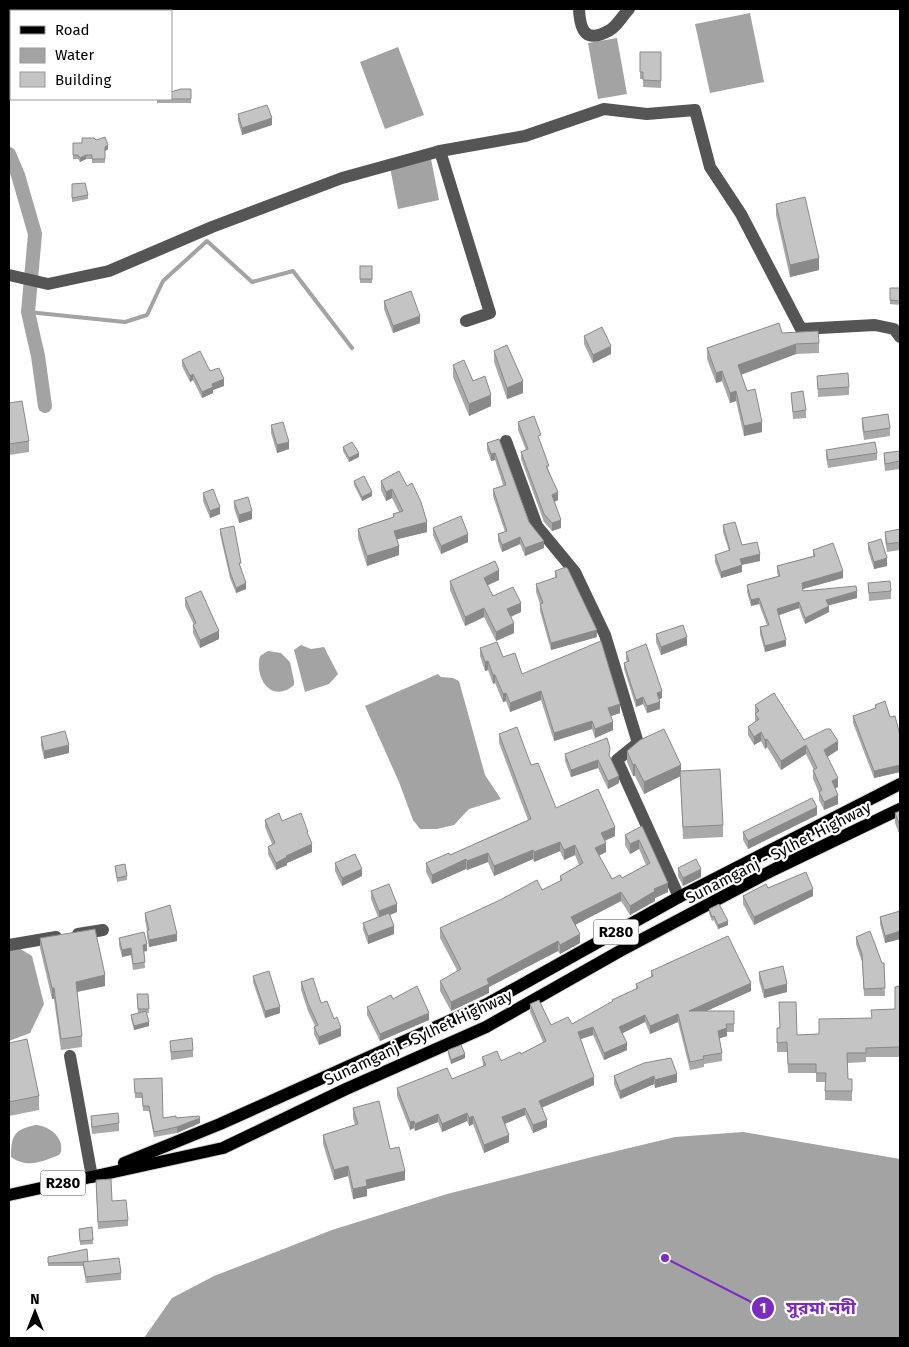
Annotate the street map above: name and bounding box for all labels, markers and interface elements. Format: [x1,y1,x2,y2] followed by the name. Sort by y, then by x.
[10,10,172,100] legend
[55,21,90,39] text: Road
[55,46,94,64] text: Water
[55,71,111,89] text: Building
[682,797,874,908] street label: Sunamganj - Sylhet Highway
[594,920,638,944] road number: R280
[321,985,515,1089] street label: Sunamganj - Sylhet Highway
[40,1170,86,1196] road number: R280
[10,1287,60,1337] north arrow
[30,1291,40,1308] text: N
[751,1292,865,1325] callout: সুরমা নদী
[785,1297,857,1319] text: সুরমা নদী
[760,1299,766,1317] text: 1

